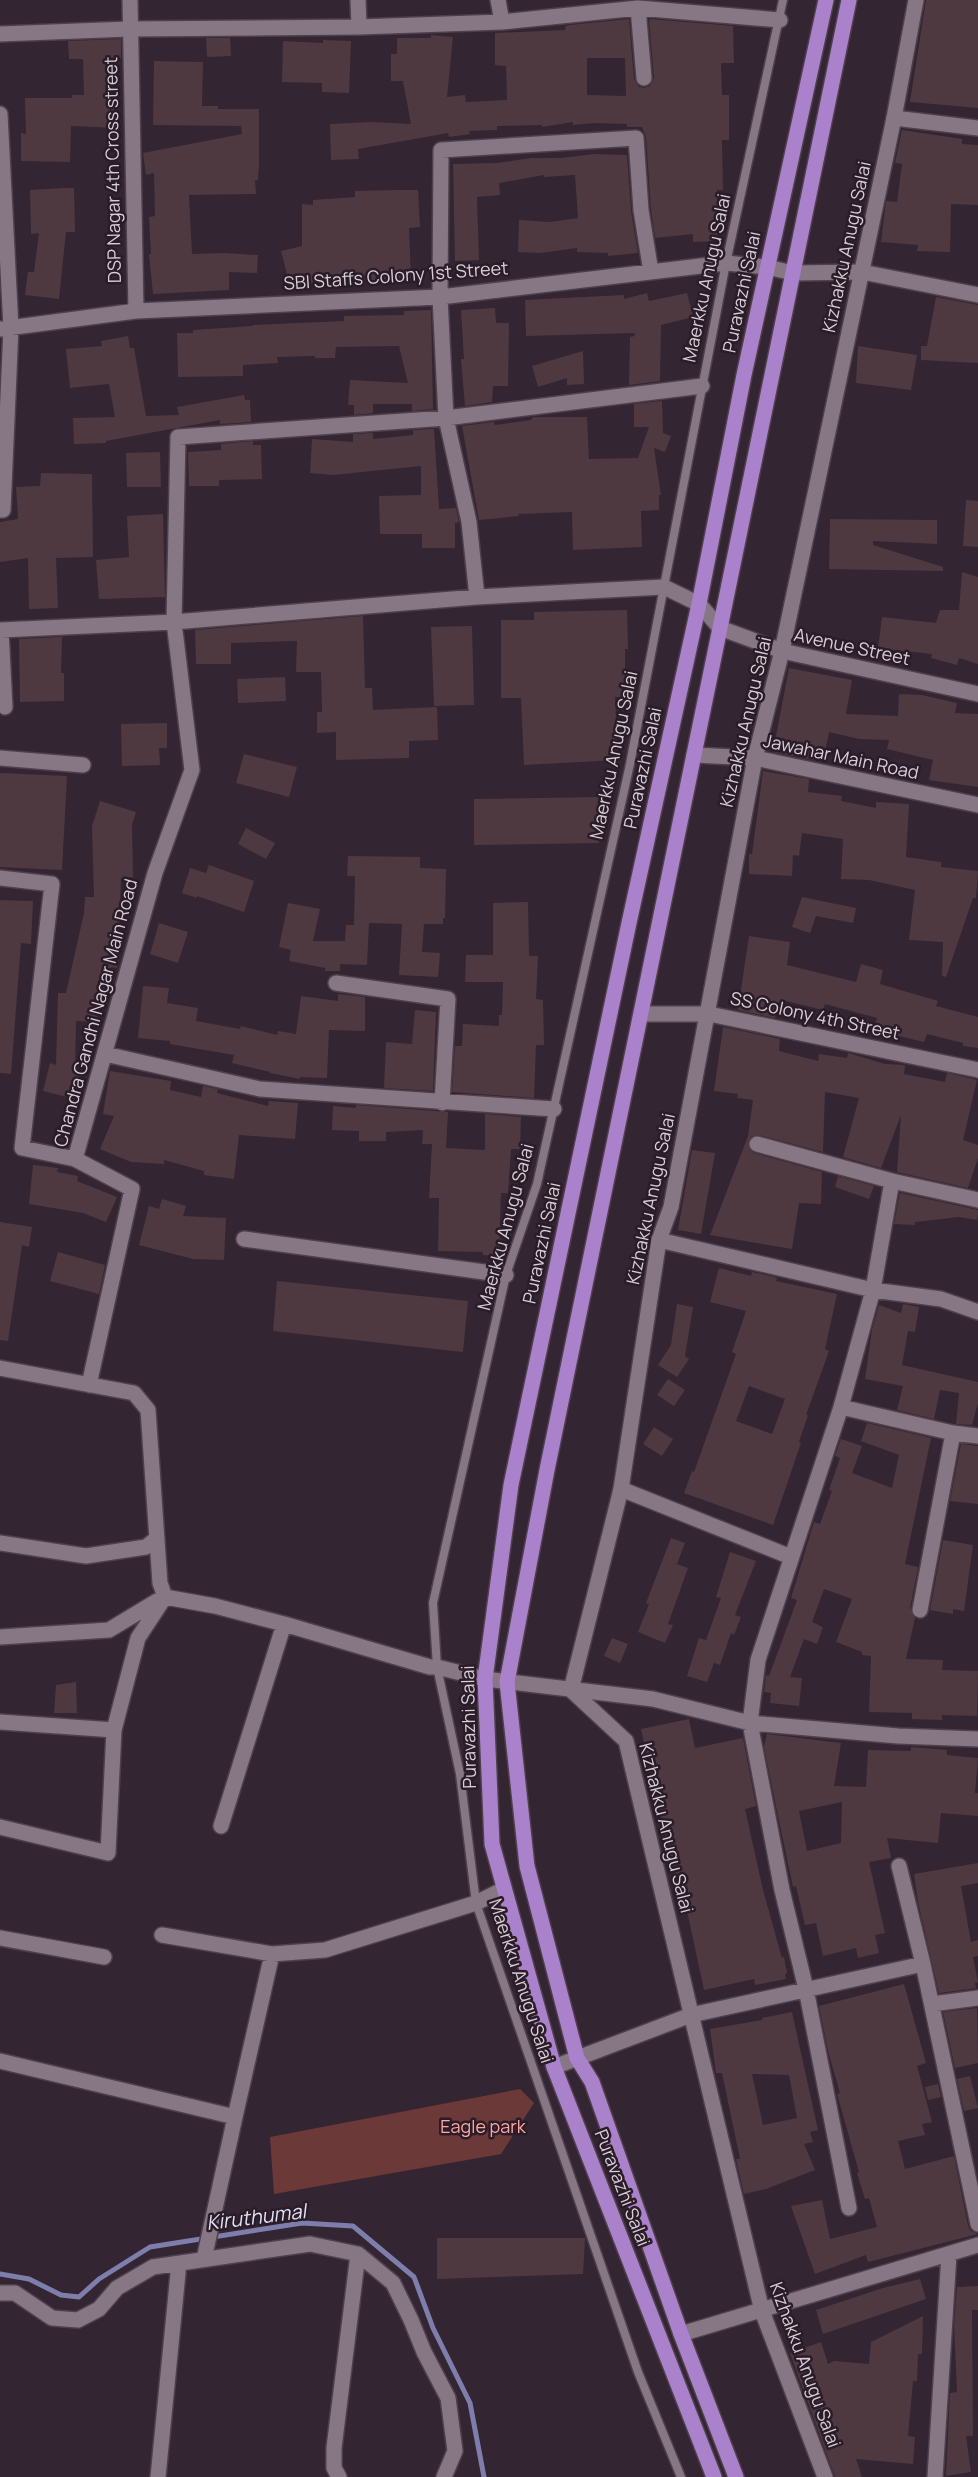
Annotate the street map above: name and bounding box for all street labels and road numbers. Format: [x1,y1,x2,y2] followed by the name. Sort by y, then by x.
[98,57,126,283] street label: DSP Nagar 4th Cross street
[816,159,876,335] street label: Kizhakku Anugu Salai
[676,191,736,364] street label: Maerkku Anugu Salai
[716,229,766,355] street label: Puravazhi Salai
[283,255,509,295] street label: SBI Staffs Colony 1st Street
[792,622,912,670] street label: Avenue Street
[714,634,776,809] street label: Kizhakku Anugu Salai
[583,668,643,841] street label: Maerkku Anugu Salai
[617,705,667,831] street label: Puravazhi Salai
[761,728,921,784] street label: Jawahar Main Road
[48,876,142,1149] street label: Chandra Gandhi Nagar Main Road
[728,985,902,1045] street label: SS Colony 4th Street
[620,1111,680,1287] street label: Kizhakku Anugu Salai
[471,1141,539,1313] street label: Maerkku Anugu Salai
[516,1180,566,1306] street label: Puravazhi Salai
[455,1665,481,1789] street label: Puravazhi Salai
[634,1740,700,1915] street label: Kizhakku Anugu Salai
[484,1895,560,2066] street label: Maerkku Anugu Salai
[590,2126,656,2250] street label: Puravazhi Salai
[765,2279,847,2451] street label: Kizhakku Anugu Salai

